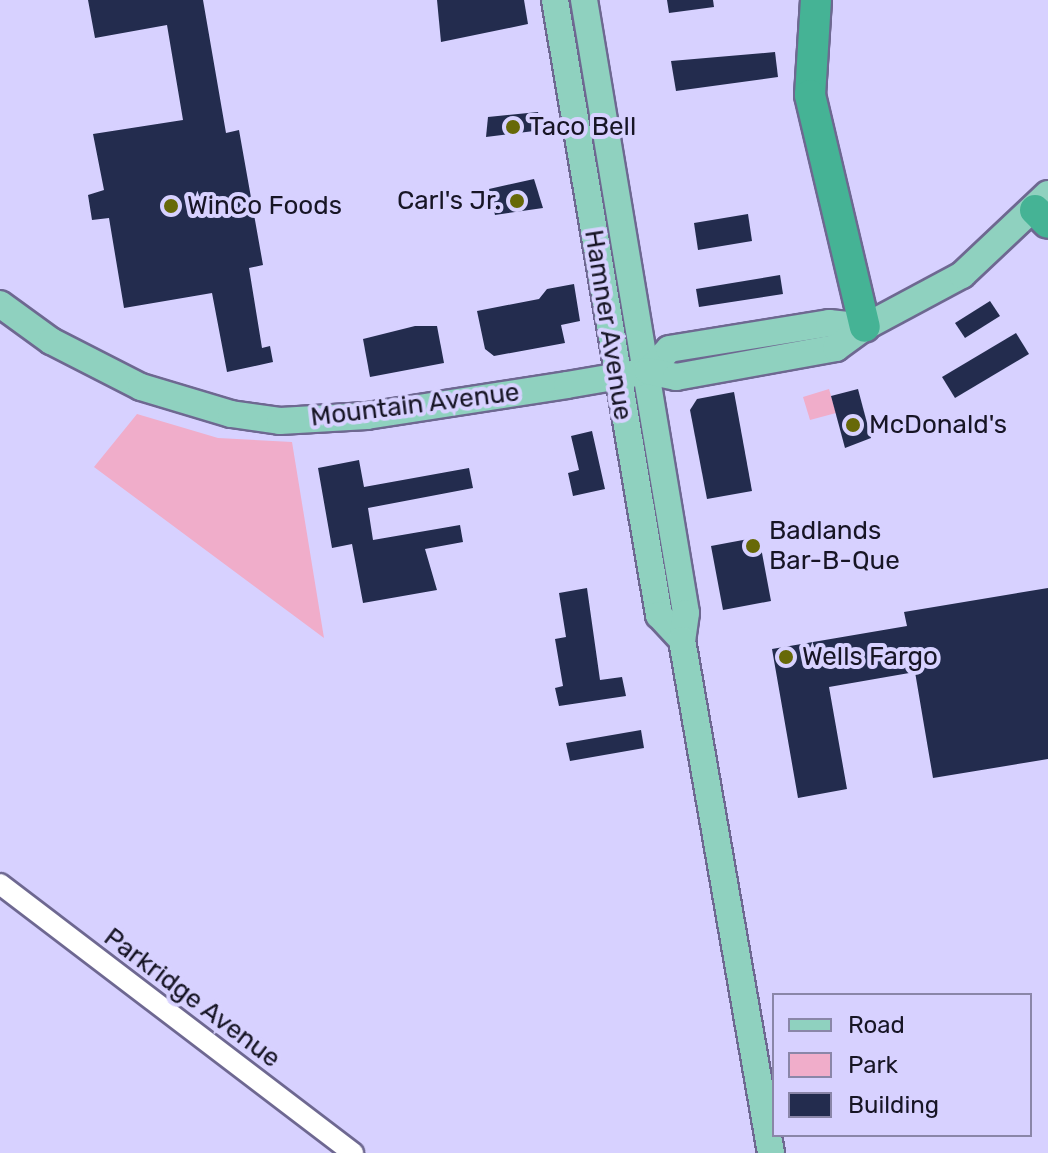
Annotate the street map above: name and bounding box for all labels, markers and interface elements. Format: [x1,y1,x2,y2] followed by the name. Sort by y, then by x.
[529,111,636,143] place label: Taco Bell
[504,118,522,136] marker: Taco Bell
[397,185,501,217] place label: Carl's Jr.
[187,190,342,222] place label: WinCo Foods
[508,192,526,210] marker: Carl's Jr.
[162,197,180,215] marker: WinCo Foods
[577,227,639,423] street label: Hamner Avenue
[308,377,522,433] street label: Mountain Avenue
[869,409,1007,441] place label: McDonald's
[844,416,862,434] marker: McDonald's
[769,515,900,576] place label: Badlands Bar-B-Que
[744,537,762,555] marker: Badlands Bar-B-Que
[802,641,938,673] place label: Wells Fargo
[777,648,795,666] marker: Wells Fargo
[97,921,287,1075] street label: Parkridge Avenue
[772,993,1032,1137] legend
[848,1011,905,1039] text: Road
[848,1051,898,1079] text: Park
[848,1091,939,1119] text: Building

